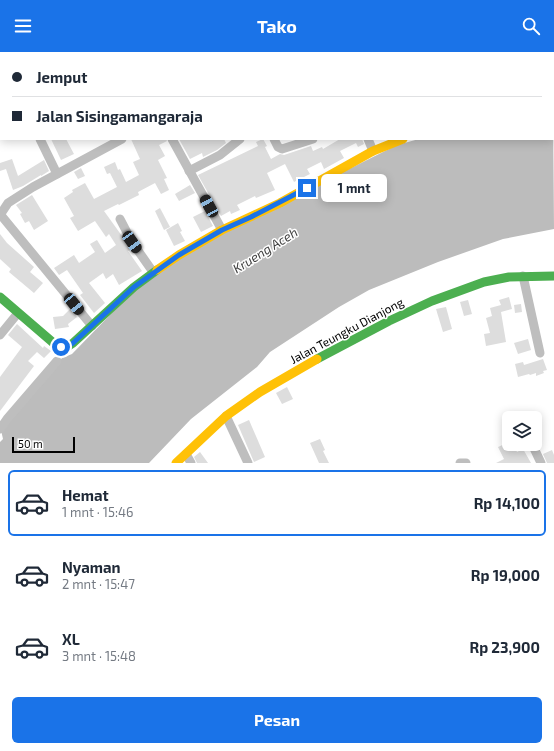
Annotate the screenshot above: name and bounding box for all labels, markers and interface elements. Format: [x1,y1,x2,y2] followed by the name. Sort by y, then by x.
[12,15,34,37] icon: menu
[257,15,297,37] text: Tako
[520,15,542,37] icon: search
[36,68,87,86] text: Jemput
[36,107,203,125] text: Jalan Sisingamangaraja
[321,174,387,202] callout: 1 mnt
[298,179,316,197] route end
[337,180,371,196] text: 1 mnt
[198,193,220,219] car
[230,224,300,276] water label: Krueng Aceh
[120,229,144,255] car
[62,291,86,317] car
[287,294,406,367] street label: Jalan Teungku Dianjong
[52,338,70,356] route start
[502,411,542,451] map controls
[502,411,542,451] button: layers
[12,435,75,454] scale bar
[18,437,43,450] text: 50 m
[14,485,50,521] icon: car
[62,486,109,504] text: Hemat
[474,494,540,512] text: Rp 14,100
[62,504,133,520] text: 1 mnt · 15:46
[14,557,50,593] icon: car
[62,558,121,576] text: Nyaman
[471,566,540,584] text: Rp 19,000
[62,576,135,592] text: 2 mnt · 15:47
[14,629,50,665] icon: car
[62,630,80,648] text: XL
[469,638,540,656] text: Rp 23,900
[62,648,136,664] text: 3 mnt · 15:48
[12,697,542,743] button: Pesan

